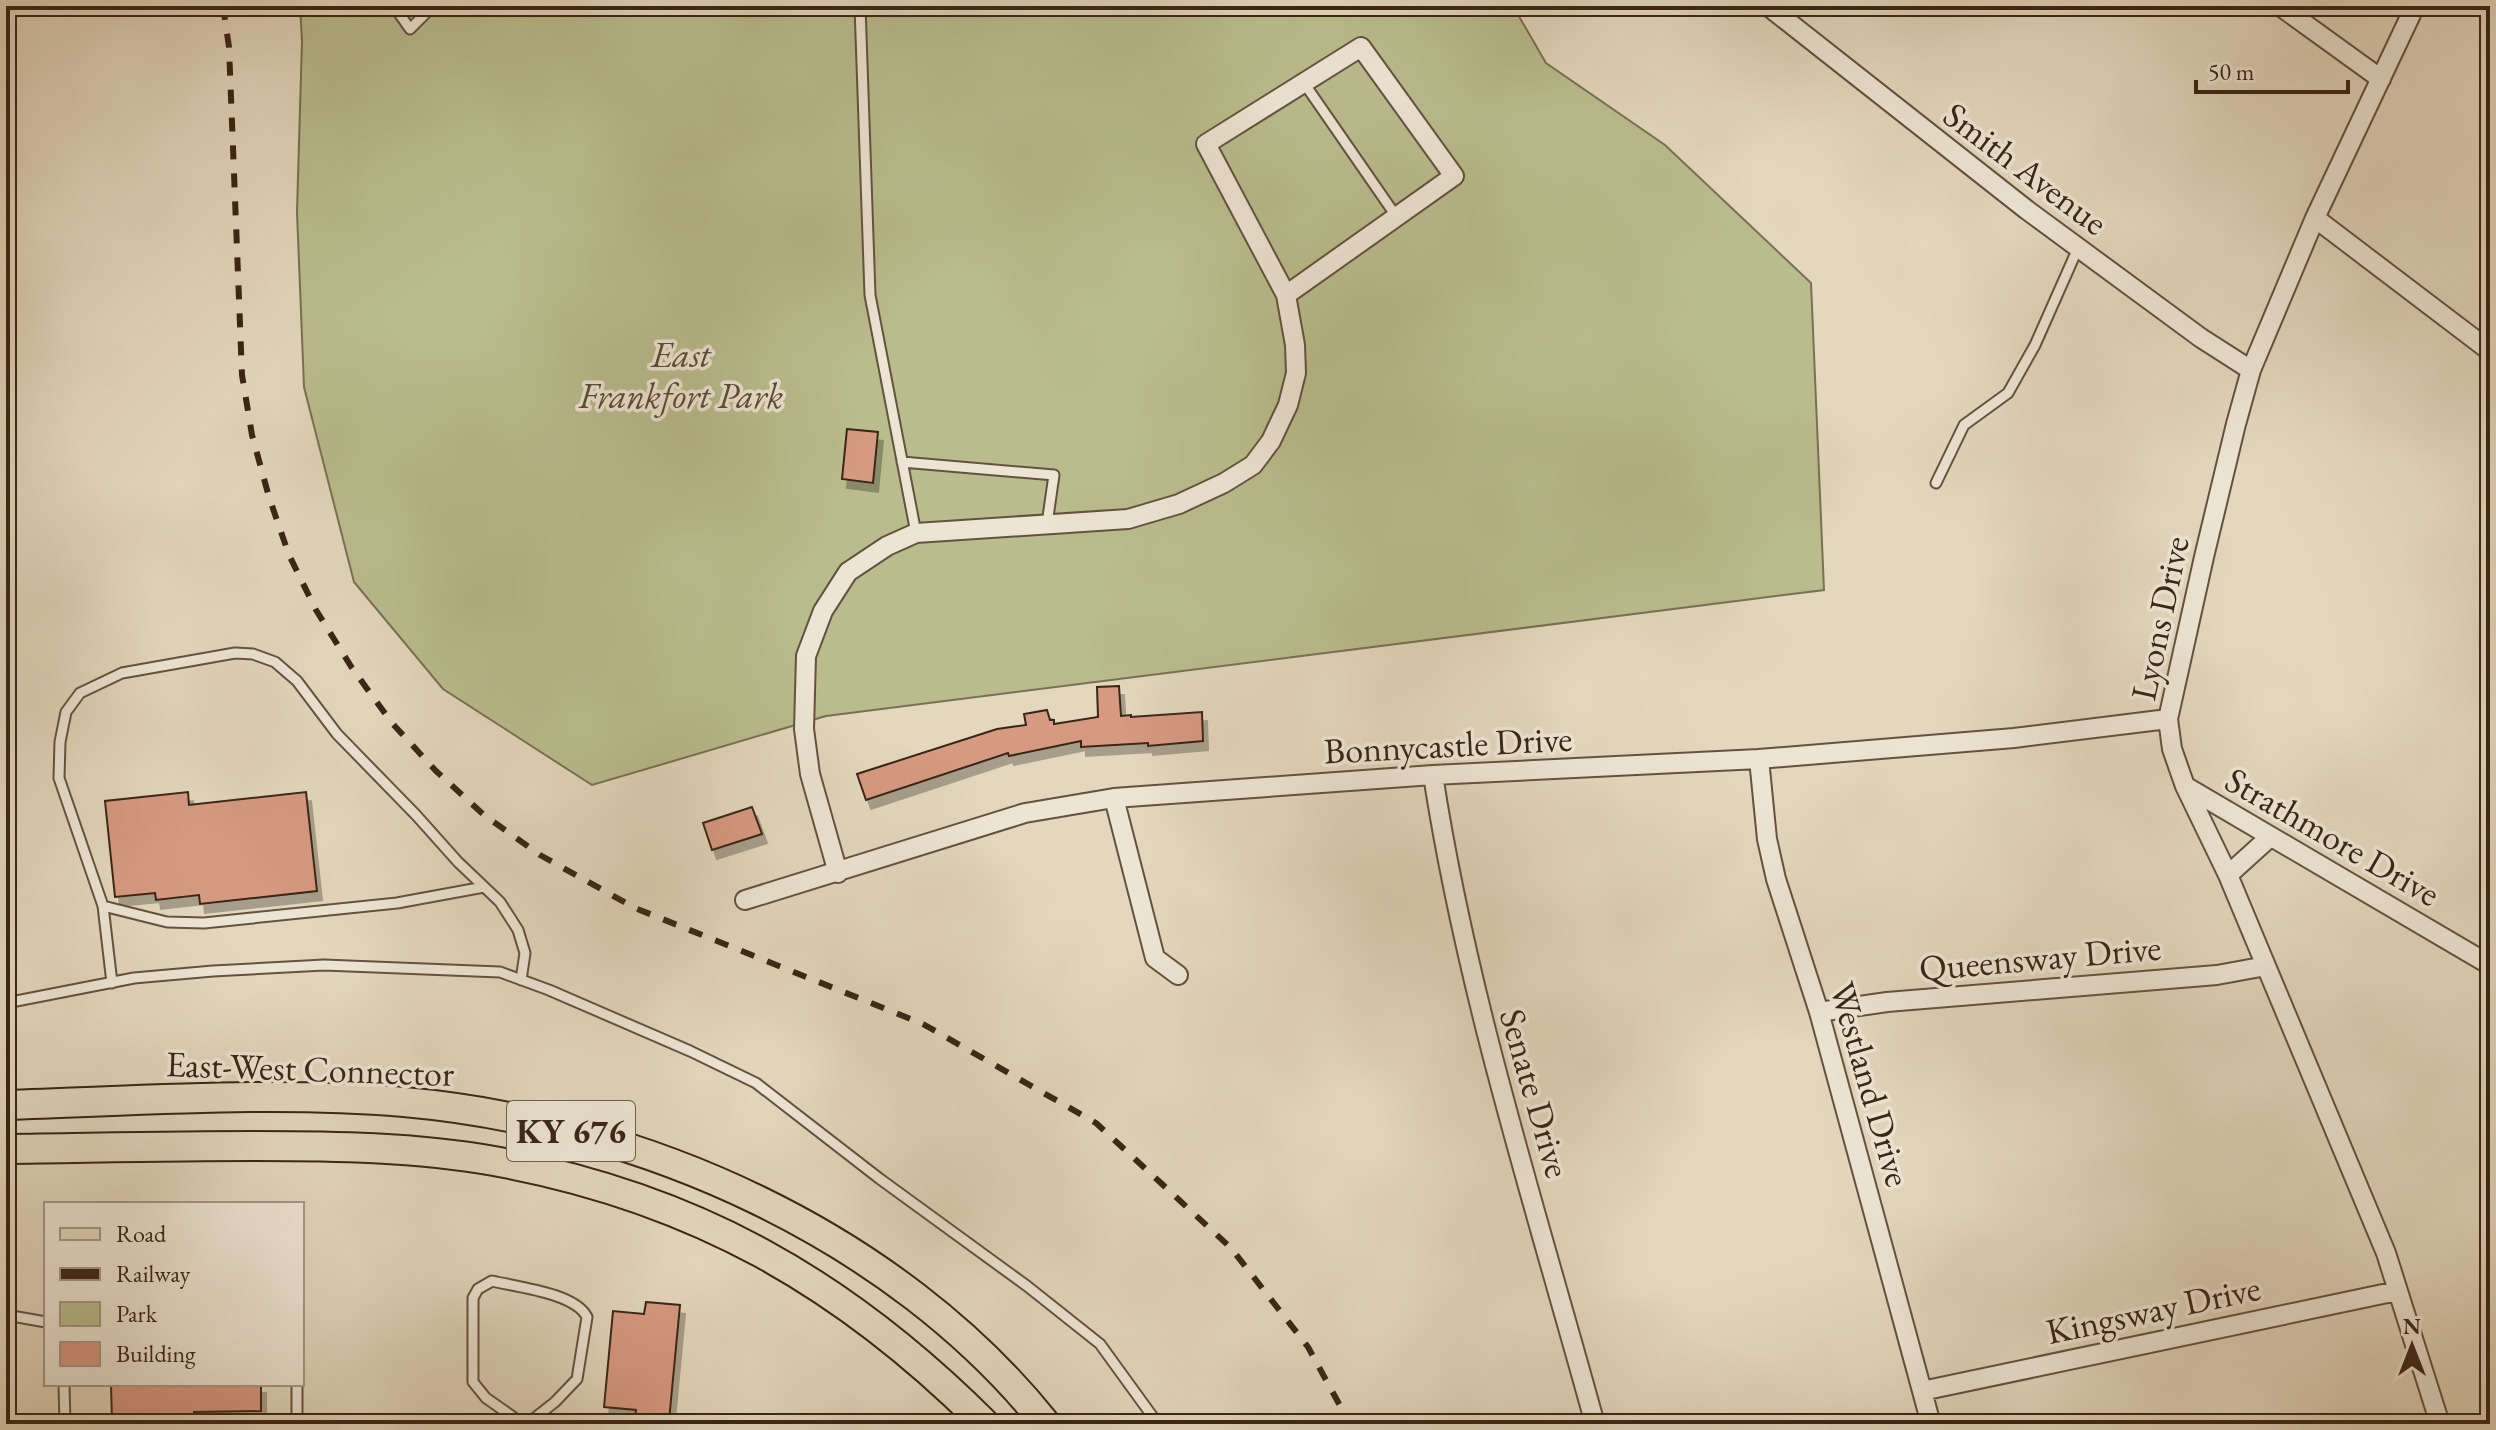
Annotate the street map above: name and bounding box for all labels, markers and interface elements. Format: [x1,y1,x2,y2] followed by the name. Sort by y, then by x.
[2196,44,2348,94] scale bar
[2208,56,2255,87] text: 50 m
[1934,91,2117,246] street label: Smith Avenue
[578,331,783,419] park label: East Frankfort Park
[2119,532,2200,704] street label: Lyons Drive
[1323,715,1573,774] street label: Bonnycastle Drive
[2217,756,2449,917] street label: Strathmore Drive
[1917,924,2163,991] street label: Queensway Drive
[1819,976,1922,1192] street label: Westland Drive
[1489,1003,1582,1183] street label: Senate Drive
[165,1040,455,1097] street label: East-West Connector
[507,1101,635,1161] road number: KY 676
[44,1202,304,1386] legend
[116,1218,167,1249] text: Road
[116,1258,191,1289] text: Railway
[2042,1264,2264,1355] street label: Kingsway Drive
[116,1298,158,1329] text: Park
[2372,1306,2452,1386] north arrow
[2403,1312,2421,1341] text: N
[116,1338,196,1369] text: Building

